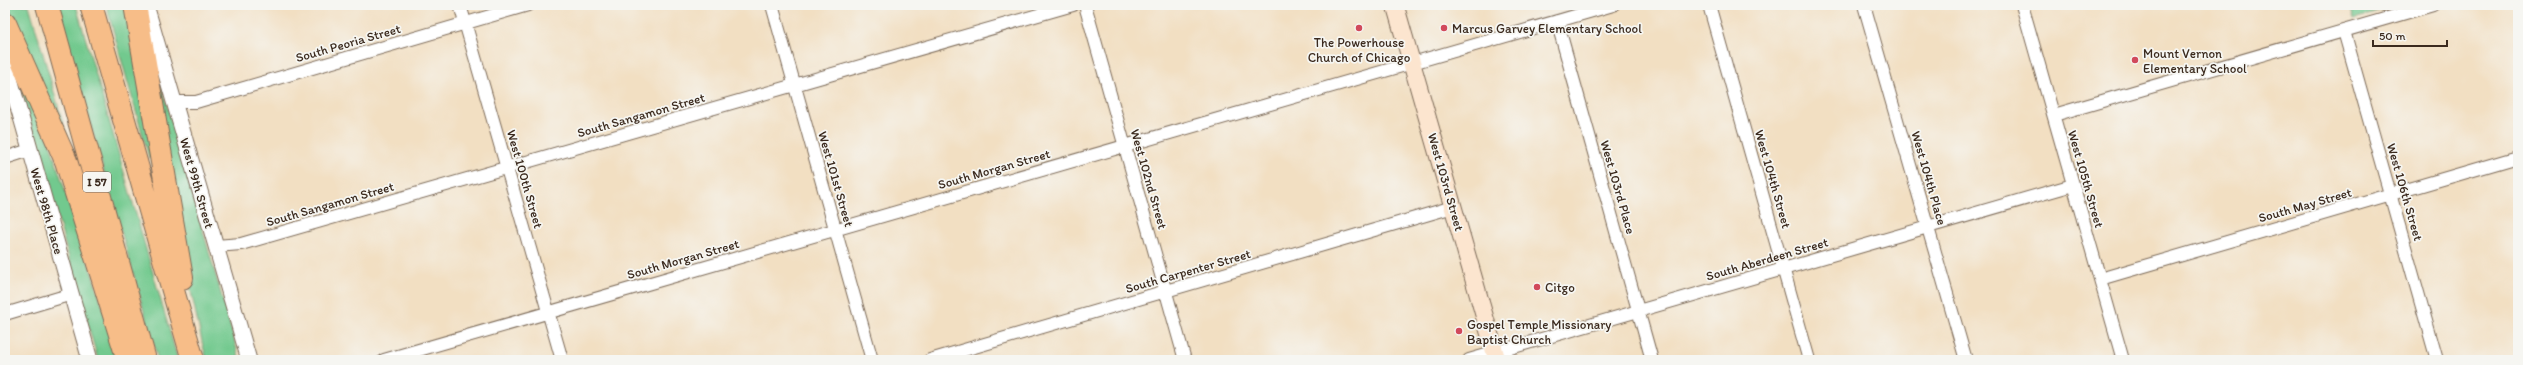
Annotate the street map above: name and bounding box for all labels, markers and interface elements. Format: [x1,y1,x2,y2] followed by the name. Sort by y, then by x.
[294,21,402,65] street label: South Peoria Street
[1452,21,1642,36] place label: Marcus Garvey Elementary School
[2373,22,2447,48] scale bar
[1354,23,1364,33] marker: The Powerhouse Church of Chicago
[1439,23,1449,33] marker: Marcus Garvey Elementary School
[2379,29,2405,43] text: 50 m
[1308,35,1411,65] place label: The Powerhouse Church of Chicago
[2143,46,2247,76] place label: Mount Vernon Elementary School
[2130,55,2140,65] marker: Mount Vernon Elementary School
[575,90,707,140] street label: South Sangamon Street
[1128,127,1170,231] street label: West 102nd Street
[504,128,546,230] street label: West 100th Street
[1752,128,1794,230] street label: West 104th Street
[815,129,857,229] street label: West 101st Street
[1908,129,1950,227] street label: West 104th Place
[2065,129,2107,230] street label: West 105th Street
[1425,131,1467,233] street label: West 103rd Street
[177,136,217,230] street label: West 99th Street
[1597,138,1639,236] street label: West 103rd Place
[2384,142,2426,243] street label: West 106th Street
[936,146,1052,192] street label: South Morgan Street
[27,166,67,256] street label: West 98th Place
[83,172,111,192] road number: I 57
[264,179,396,229] street label: South Sangamon Street
[2257,185,2353,225] street label: South May Street
[1704,234,1830,284] street label: South Aberdeen Street
[625,236,741,282] street label: South Morgan Street
[1124,246,1252,296] street label: South Carpenter Street
[1545,280,1575,295] place label: Citgo
[1532,282,1542,292] marker: Citgo
[1467,317,1611,347] place label: Gospel Temple Missionary Baptist Church
[1454,326,1464,336] marker: Gospel Temple Missionary Baptist Church

